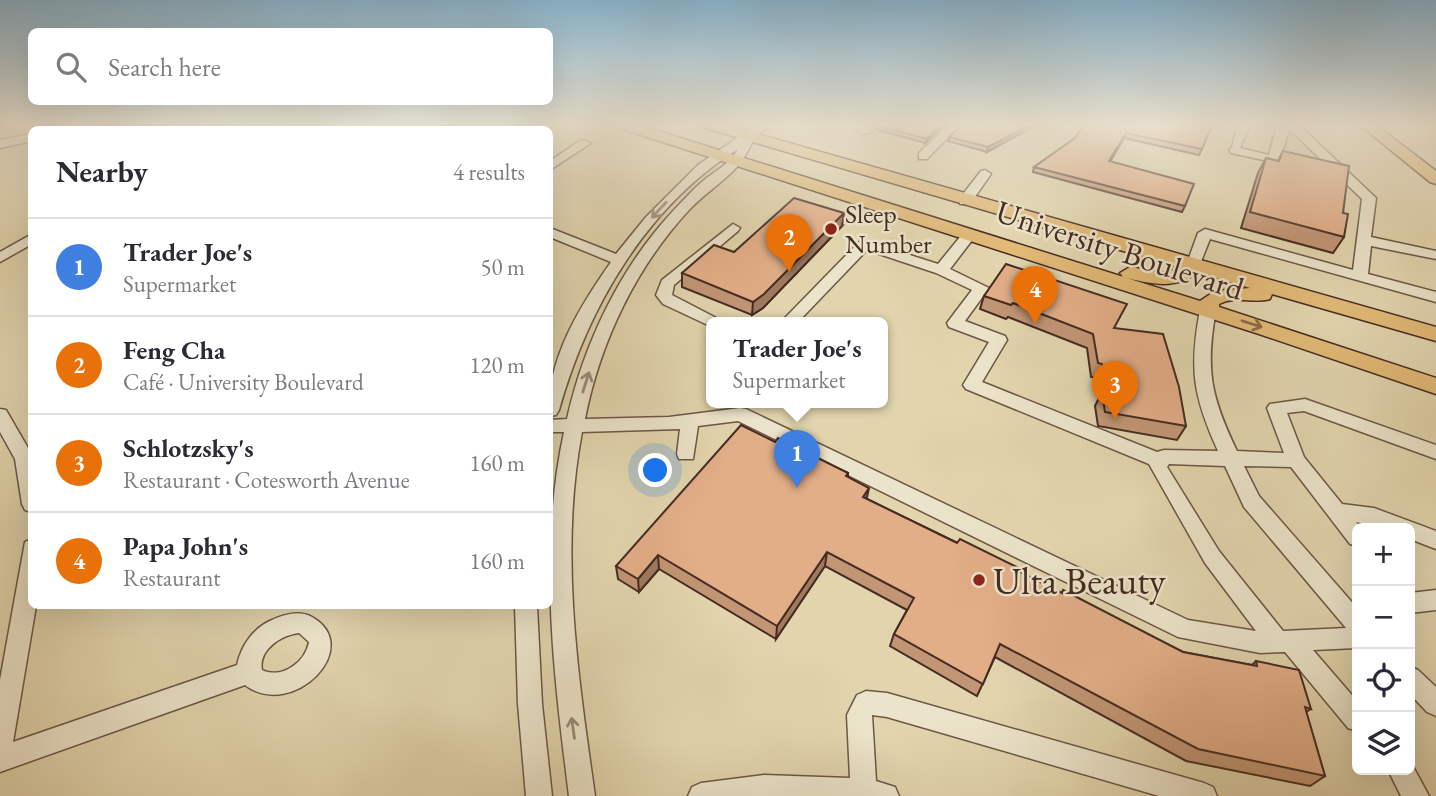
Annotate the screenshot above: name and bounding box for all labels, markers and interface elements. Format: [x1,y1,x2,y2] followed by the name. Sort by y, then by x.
[28,28,553,105] search box
[52,48,90,86] icon: search
[108,50,221,84] text: Search here
[56,152,148,191] text: Nearby
[453,157,525,187] text: 4 results
[991,190,1250,310] street label: University Boulevard
[845,197,932,261] place label: Sleep Number
[650,201,667,218] one-way arrow
[766,214,812,272] pin: 2
[823,221,839,237] marker: Sleep Number
[123,235,252,269] text: Trader Joe's
[73,252,85,282] text: 1
[480,252,525,282] text: 50 m
[1012,266,1058,324] pin: 4
[123,269,236,299] text: Supermarket
[706,317,888,408] popup
[1241,319,1263,332] one-way arrow
[732,331,862,365] text: Trader Joe's
[123,333,226,367] text: Feng Cha
[73,350,85,380] text: 2
[469,350,525,380] text: 120 m
[1092,361,1138,419] pin: 3
[732,365,846,395] text: Supermarket
[123,367,364,397] text: Café · University Boulevard
[580,371,593,393] one-way arrow
[774,430,820,488] pin: 1
[123,431,254,465] text: Schlotzsky's
[73,448,85,478] text: 3
[469,448,525,478] text: 160 m
[638,453,672,487] your location
[123,465,410,495] text: Restaurant · Cotesworth Avenue
[1352,523,1415,775] map controls
[1352,523,1415,586] button: +
[123,529,248,563] text: Papa John's
[73,546,85,576] text: 4
[469,546,525,576] text: 160 m
[993,556,1166,605] place label: Ulta Beauty
[123,563,221,593] text: Restaurant
[971,572,987,588] marker: Ulta Beauty
[1352,586,1415,649] button: −
[1352,649,1415,712] button: locate
[1352,712,1415,775] button: layers
[566,717,579,740] one-way arrow

